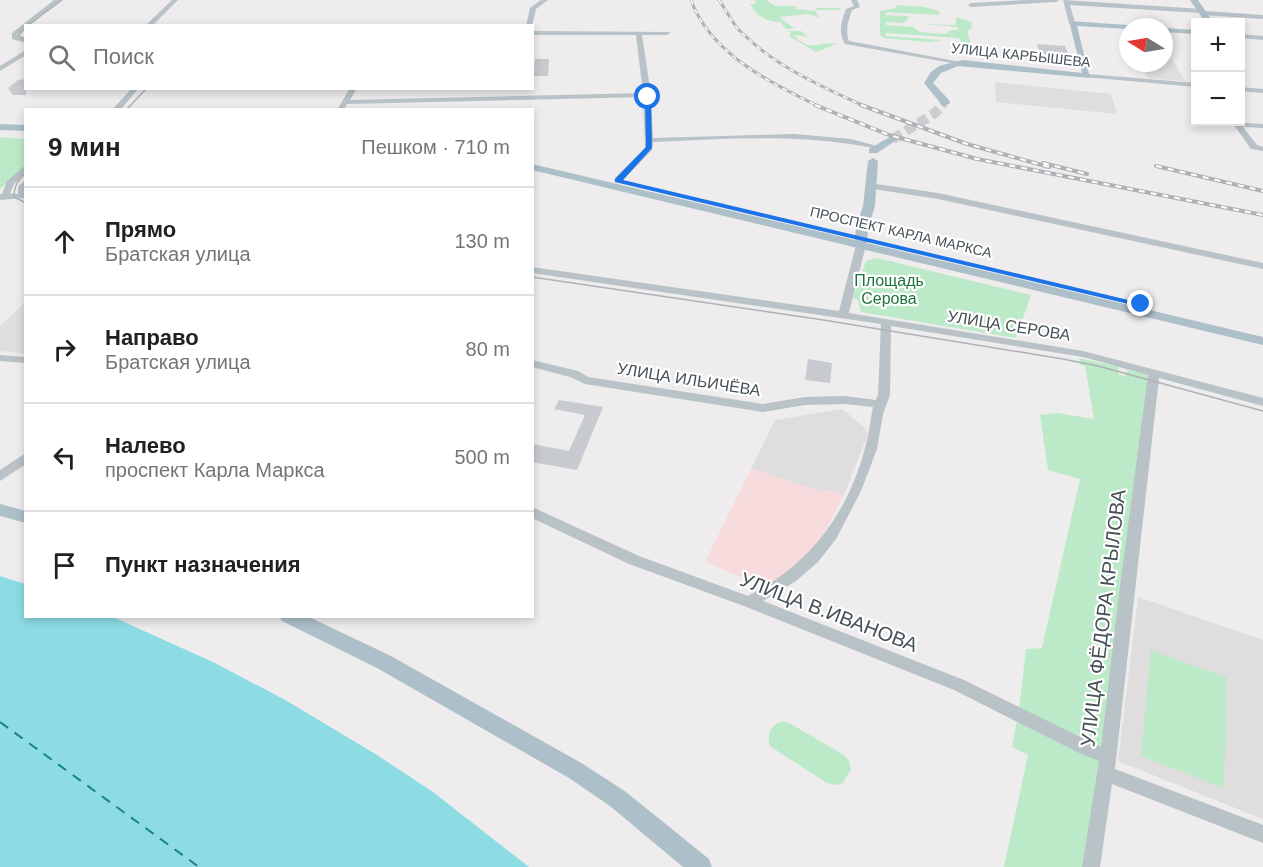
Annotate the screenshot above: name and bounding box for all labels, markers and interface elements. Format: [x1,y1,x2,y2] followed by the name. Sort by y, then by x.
[1119,18,1173,72] north arrow
[1191,18,1245,126] map controls
[1191,18,1245,72] button: +
[24,24,534,90] search box
[951,40,1092,70] street label: УЛИЦА КАРБЫШЕВА
[45,41,78,74] icon: search
[93,44,154,69] text: Поиск
[1191,72,1245,126] button: −
[634,83,660,109] route start
[48,132,121,162] text: 9 мин
[361,136,510,158] text: Пешком · 710 m
[809,203,994,261] street label: ПРОСПЕКТ КАРЛА МАРКСА
[105,217,176,242] text: Прямо
[48,225,81,258] icon: ahead
[454,230,510,252] text: 130 m
[105,243,251,265] text: Братская улица
[854,272,924,307] park label: Площадь Серова
[1127,290,1153,316] route end
[946,307,1072,344] street label: УЛИЦА СЕРОВА
[105,325,199,350] text: Направо
[48,333,81,366] icon: right
[466,338,510,360] text: 80 m
[105,351,251,373] text: Братская улица
[616,360,762,399] street label: УЛИЦА ИЛЬИЧЁВА
[105,433,186,458] text: Налево
[48,441,81,474] icon: left
[454,446,510,468] text: 500 m
[105,459,325,481] text: проспект Карла Маркса
[1076,487,1130,748] street label: УЛИЦА ФЁДОРА КРЫЛОВА
[48,549,81,582] icon: arrive
[105,552,301,577] text: Пункт назначения
[737,568,922,656] street label: УЛИЦА В.ИВАНОВА

